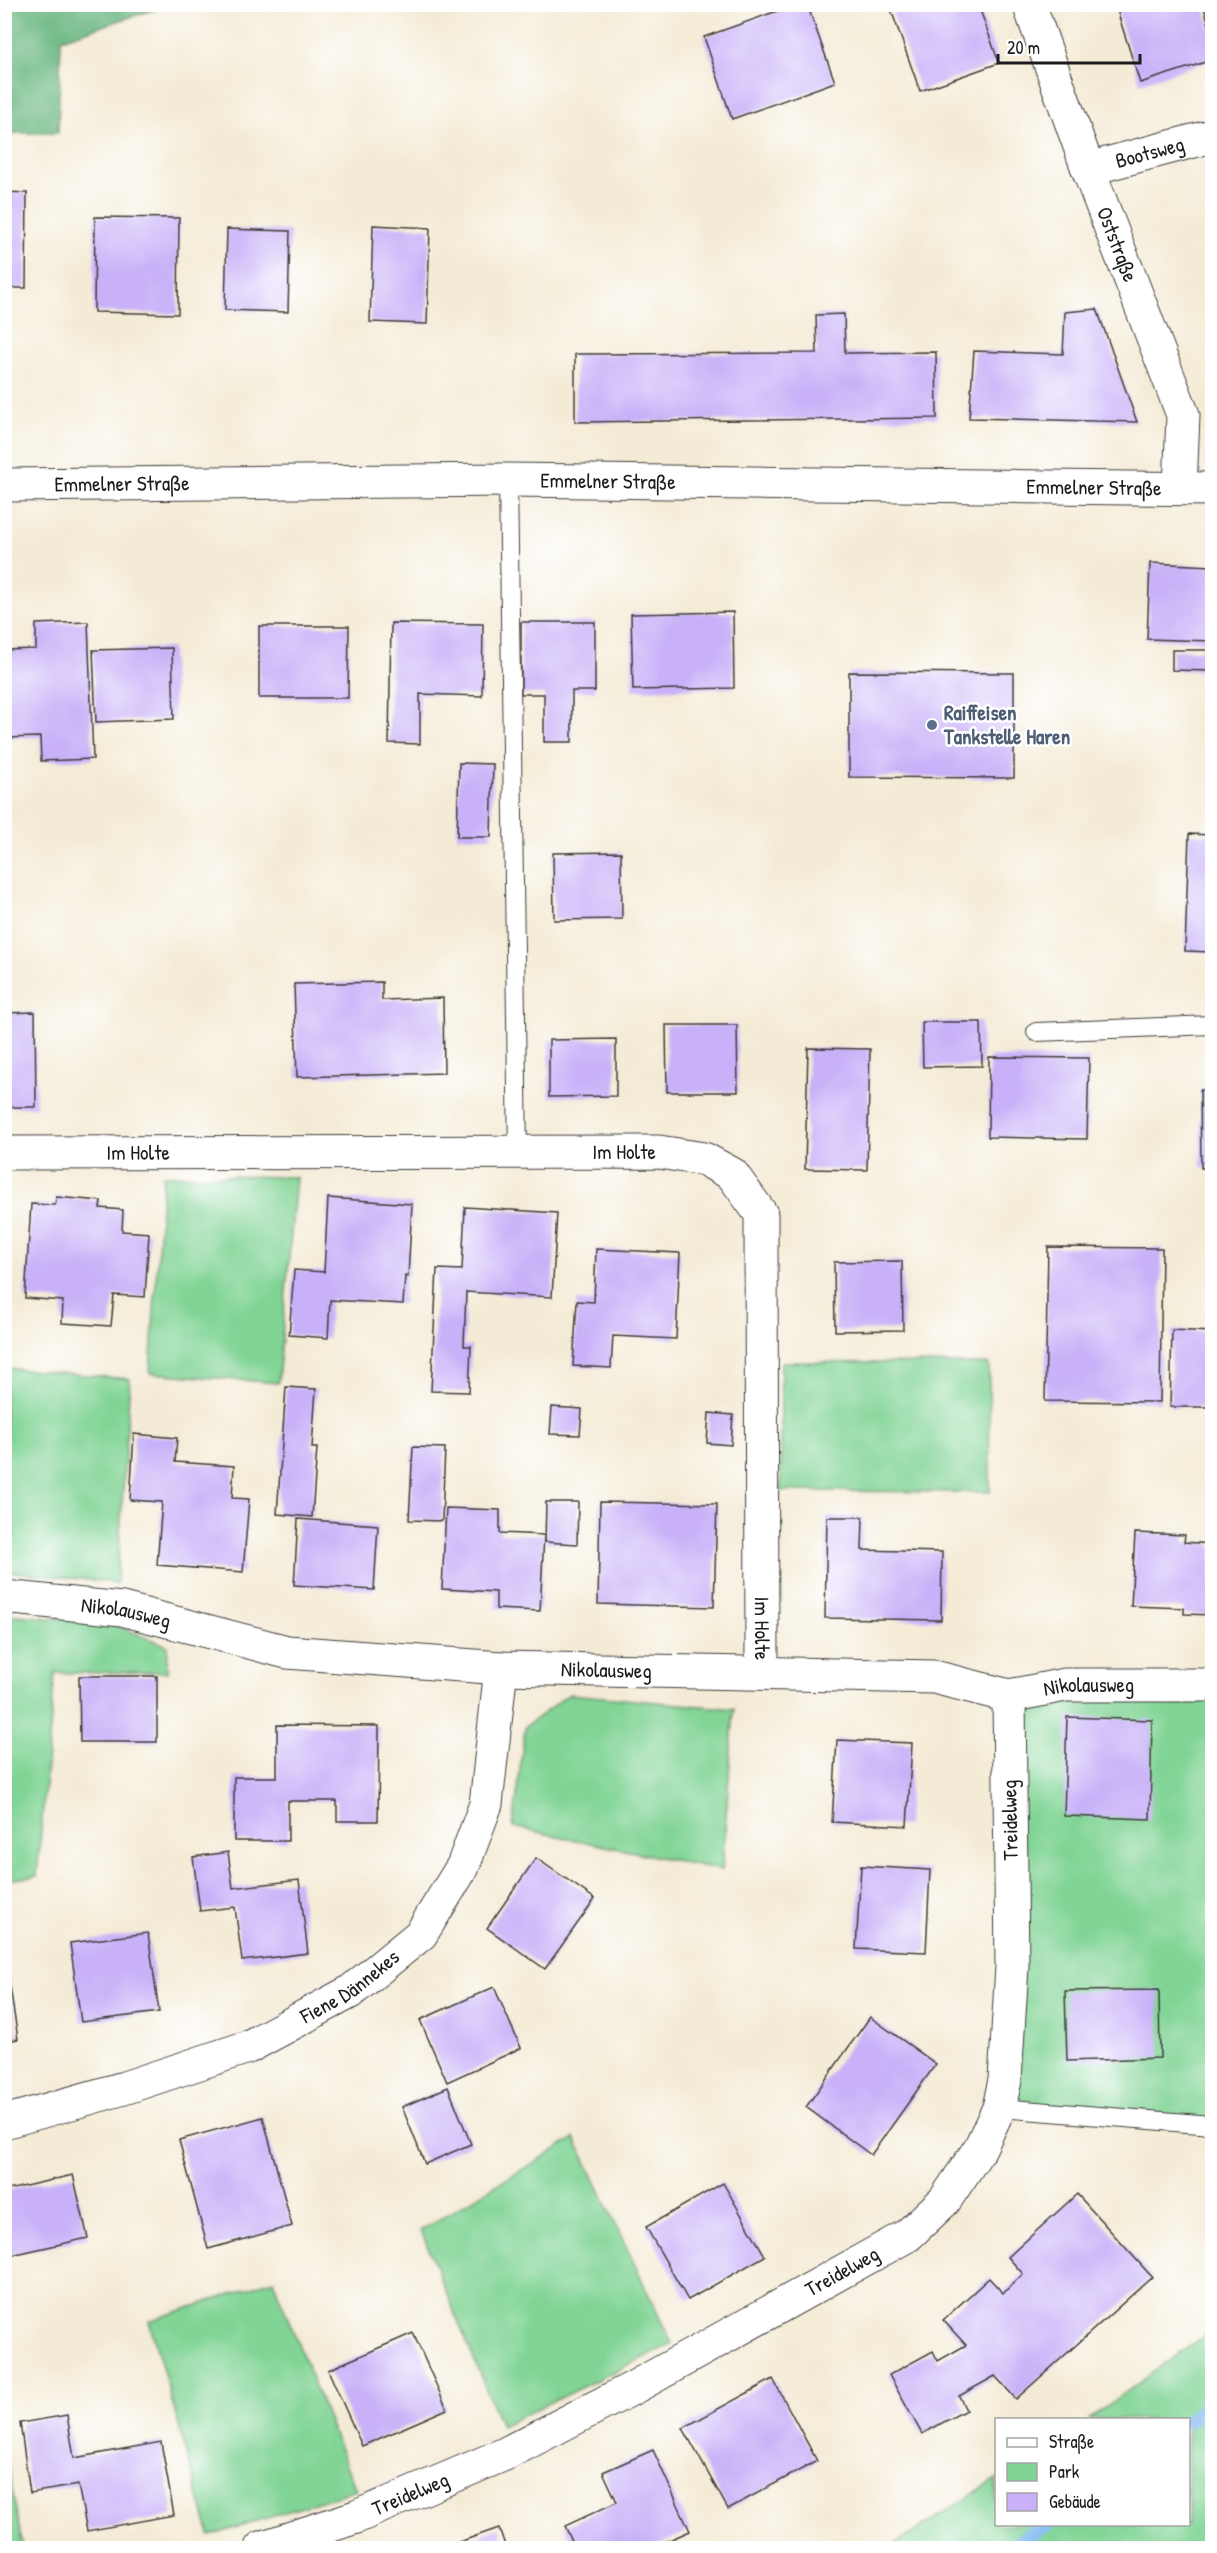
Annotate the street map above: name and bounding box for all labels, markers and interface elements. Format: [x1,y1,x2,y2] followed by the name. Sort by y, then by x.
[998,27,1140,65] scale bar
[1007,35,1040,60] text: 20 m
[1112,129,1187,175] street label: Bootsweg
[1090,202,1145,286] street label: Oststraße
[540,465,676,496] street label: Emmelner Straße
[54,468,190,498] street label: Emmelner Straße
[1026,472,1162,502] street label: Emmelner Straße
[943,698,1070,751] place label: Raiffeisen Tankstelle Haren
[925,718,939,732] marker: Raiffeisen Tankstelle Haren
[592,1137,656,1166] street label: Im Holte
[106,1138,170,1167] street label: Im Holte
[80,1590,174,1635] street label: Nikolausweg
[748,1596,777,1660] street label: Im Holte
[561,1654,652,1685] street label: Nikolausweg
[1041,1670,1134,1703] street label: Nikolausweg
[994,1779,1025,1861] street label: Treidelweg
[294,1942,405,2031] street label: Fiene Dännekes
[800,2239,884,2303] street label: Treidelweg
[995,2418,1190,2526] legend
[1049,2429,1094,2454] text: Straße
[1049,2459,1080,2484] text: Park
[367,2464,453,2523] street label: Treidelweg
[1049,2489,1101,2514] text: Gebäude

